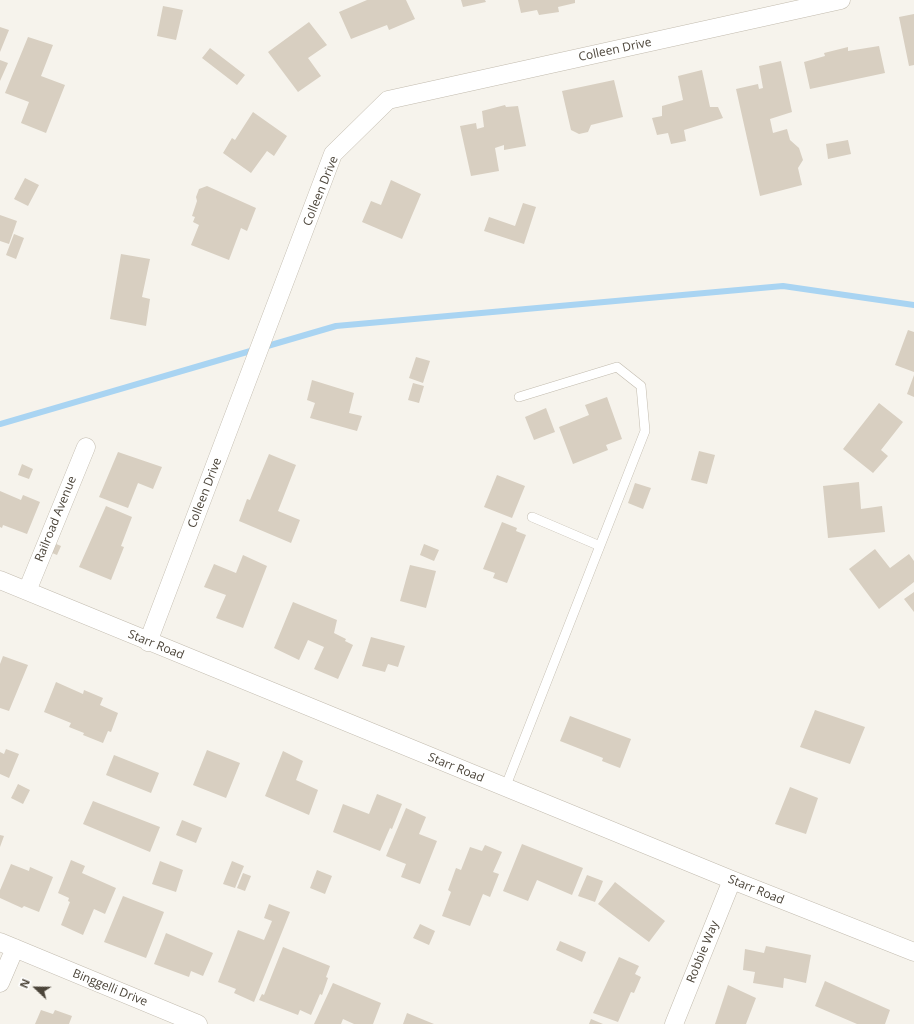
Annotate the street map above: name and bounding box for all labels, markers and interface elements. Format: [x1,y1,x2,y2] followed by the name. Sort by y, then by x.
[577,35,653,65] street label: Colleen Drive
[300,154,342,228] street label: Colleen Drive
[185,456,225,530] street label: Colleen Drive
[32,474,80,564] street label: Railroad Avenue
[126,627,186,663] street label: Starr Road
[426,750,486,786] street label: Starr Road
[726,872,786,908] street label: Starr Road
[684,919,722,985] street label: Robbie Way
[70,966,150,1010] street label: Binggelli Drive
[16,968,56,1008] north arrow
[16,976,33,990] text: N

